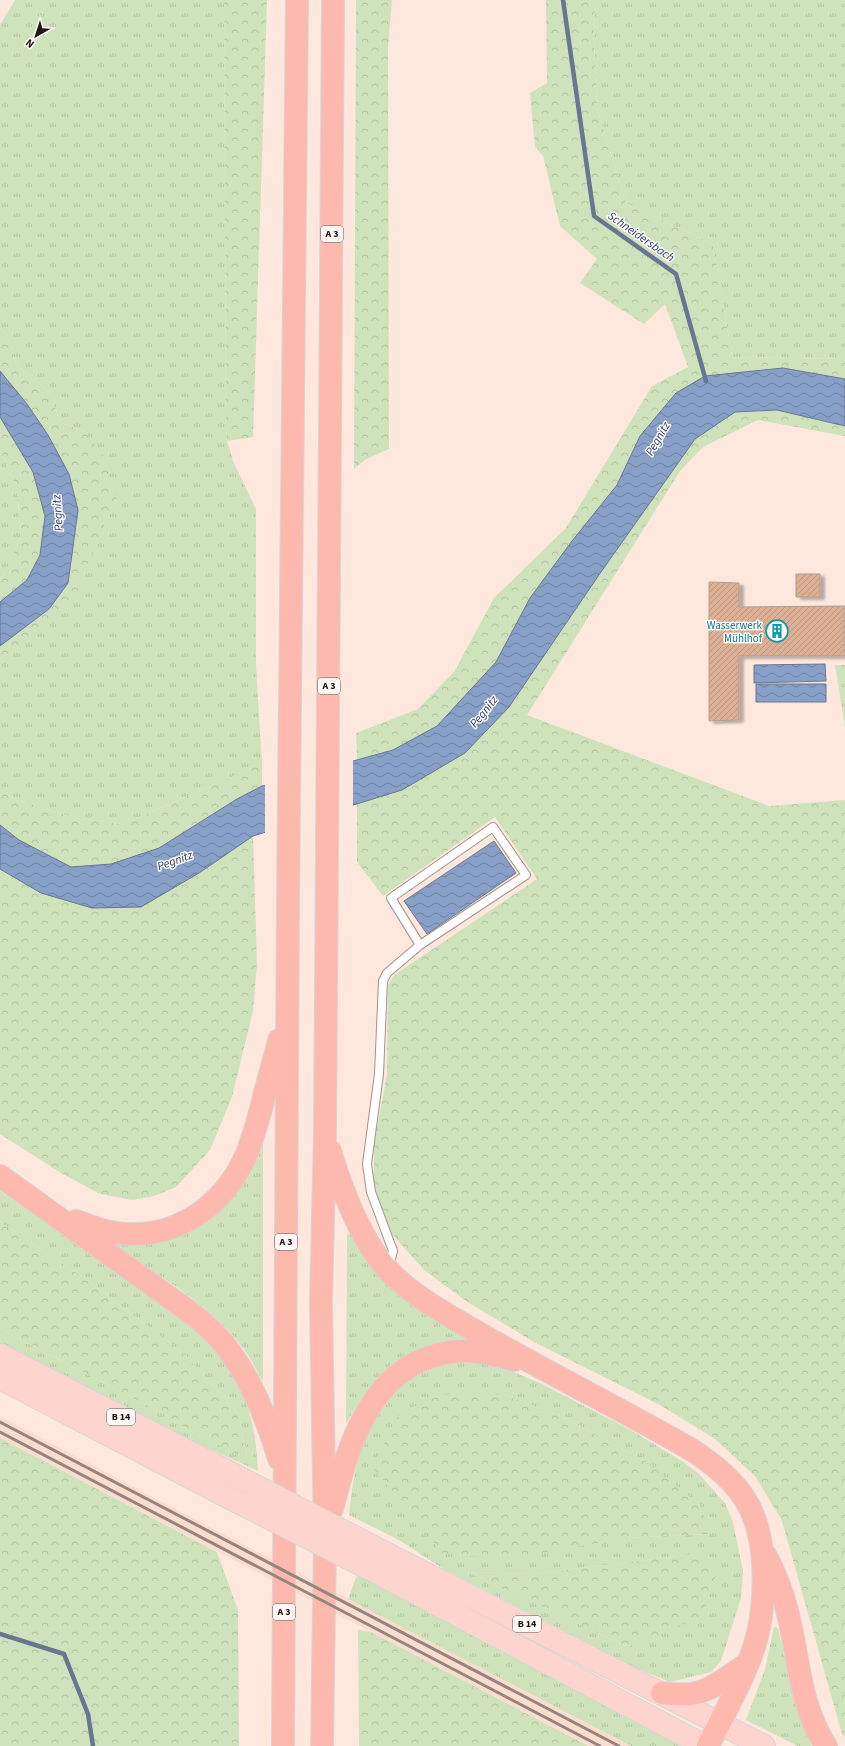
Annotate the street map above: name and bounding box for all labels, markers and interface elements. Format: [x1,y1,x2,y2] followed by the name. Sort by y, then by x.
[16,16,56,56] north arrow
[22,35,38,52] text: N
[604,208,678,266] water label: Schneidersbach
[321,226,343,242] road number: A 3
[642,418,675,459] water label: Pegnitz
[48,493,68,532] water label: Pegnitz
[707,618,763,646] place label: Wasserwerk Mühlhof
[764,618,790,644] building icon: Wasserwerk Mühlhof
[318,678,340,694] road number: A 3
[466,692,503,732] water label: Pegnitz
[155,846,196,875] water label: Pegnitz
[275,1234,297,1250] road number: A 3
[107,1409,135,1425] road number: B 14
[273,1604,295,1620] road number: A 3
[513,1616,541,1632] road number: B 14

